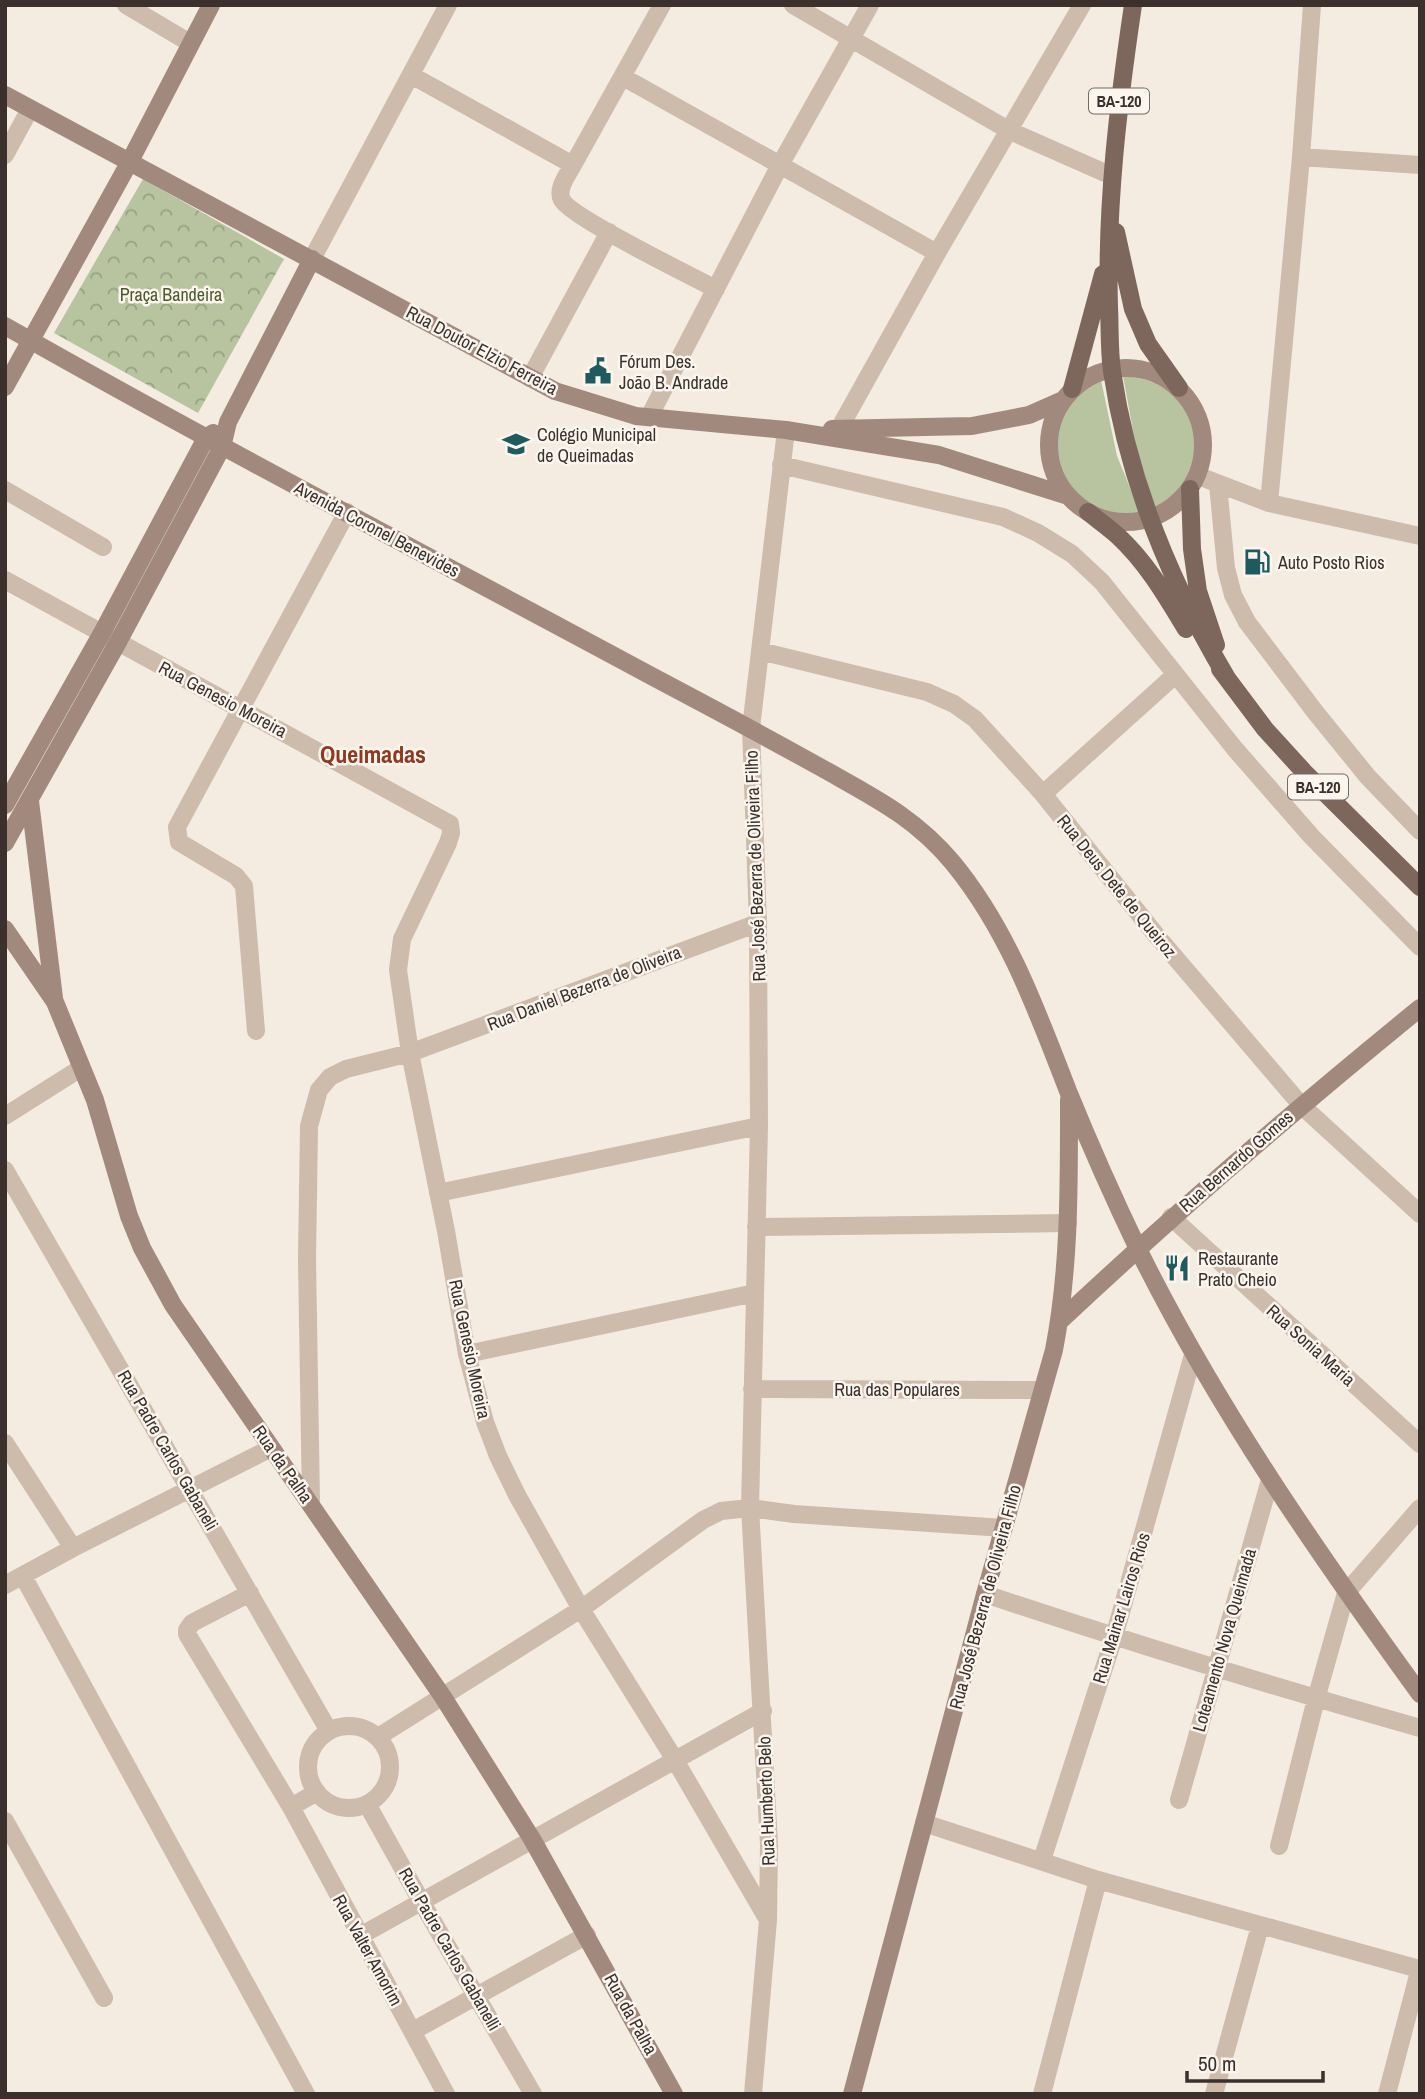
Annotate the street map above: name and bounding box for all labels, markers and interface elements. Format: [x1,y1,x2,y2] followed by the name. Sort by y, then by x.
[1089,88,1149,114] road number: BA-120
[120,282,222,307] park label: Praça Bandeira
[402,299,562,401] street label: Rua Doutor Elzio Ferreira
[619,349,728,395] place label: Fórum Des. João B. Andrade
[583,356,613,386] public building icon: Fórum Des. João B. Andrade
[537,422,656,468] place label: Colégio Municipal de Queimadas
[501,429,531,459] school or university icon: Colégio Municipal de Queimadas
[289,474,464,583] street label: Avenida Coronel Benevides
[1242,547,1272,577] fuel station icon: Auto Posto Rios
[1277,550,1385,575] place label: Auto Posto Rios
[154,655,292,743] street label: Rua Genesio Moreira
[320,738,426,770] district label: Queimadas
[738,750,772,982] street label: Rua José Bezerra de Oliveira Filho
[1288,774,1348,800] road number: BA-120
[1051,809,1183,963] street label: Rua Deus Dete de Queiroz
[483,939,685,1037] street label: Rua Daniel Bezerra de Oliveira
[1174,1104,1298,1218] street label: Rua Bernardo Gomes
[1198,1246,1278,1292] place label: Restaurante Prato Cheio
[1162,1253,1192,1283] restaurant icon: Restaurante Prato Cheio
[443,1277,497,1421] street label: Rua Genesio Moreira
[1261,1298,1361,1392] street label: Rua Sonia Maria
[112,1365,224,1535] street label: Rua Padre Carlos Gabaneli
[834,1377,960,1402] street label: Rua das Populares
[247,1420,319,1508] street label: Rua da Palha
[943,1482,1027,1712] street label: Rua José Bezerra de Oliveira Filho
[1086,1529,1156,1687] street label: Rua Mainar Lairos Rios
[1186,1545,1262,1735] street label: Loteamento Nova Queimada
[751,1736,781,1866] street label: Rua Humberto Belo
[393,1863,507,2035] street label: Rua Padre Carlos Gabanelli
[327,1890,409,2010] street label: Rua Valter Amorim
[598,1969,664,2059] street label: Rua da Palha
[1187,2039,1324,2084] scale bar
[1198,2049,1236,2078] text: 50 m

